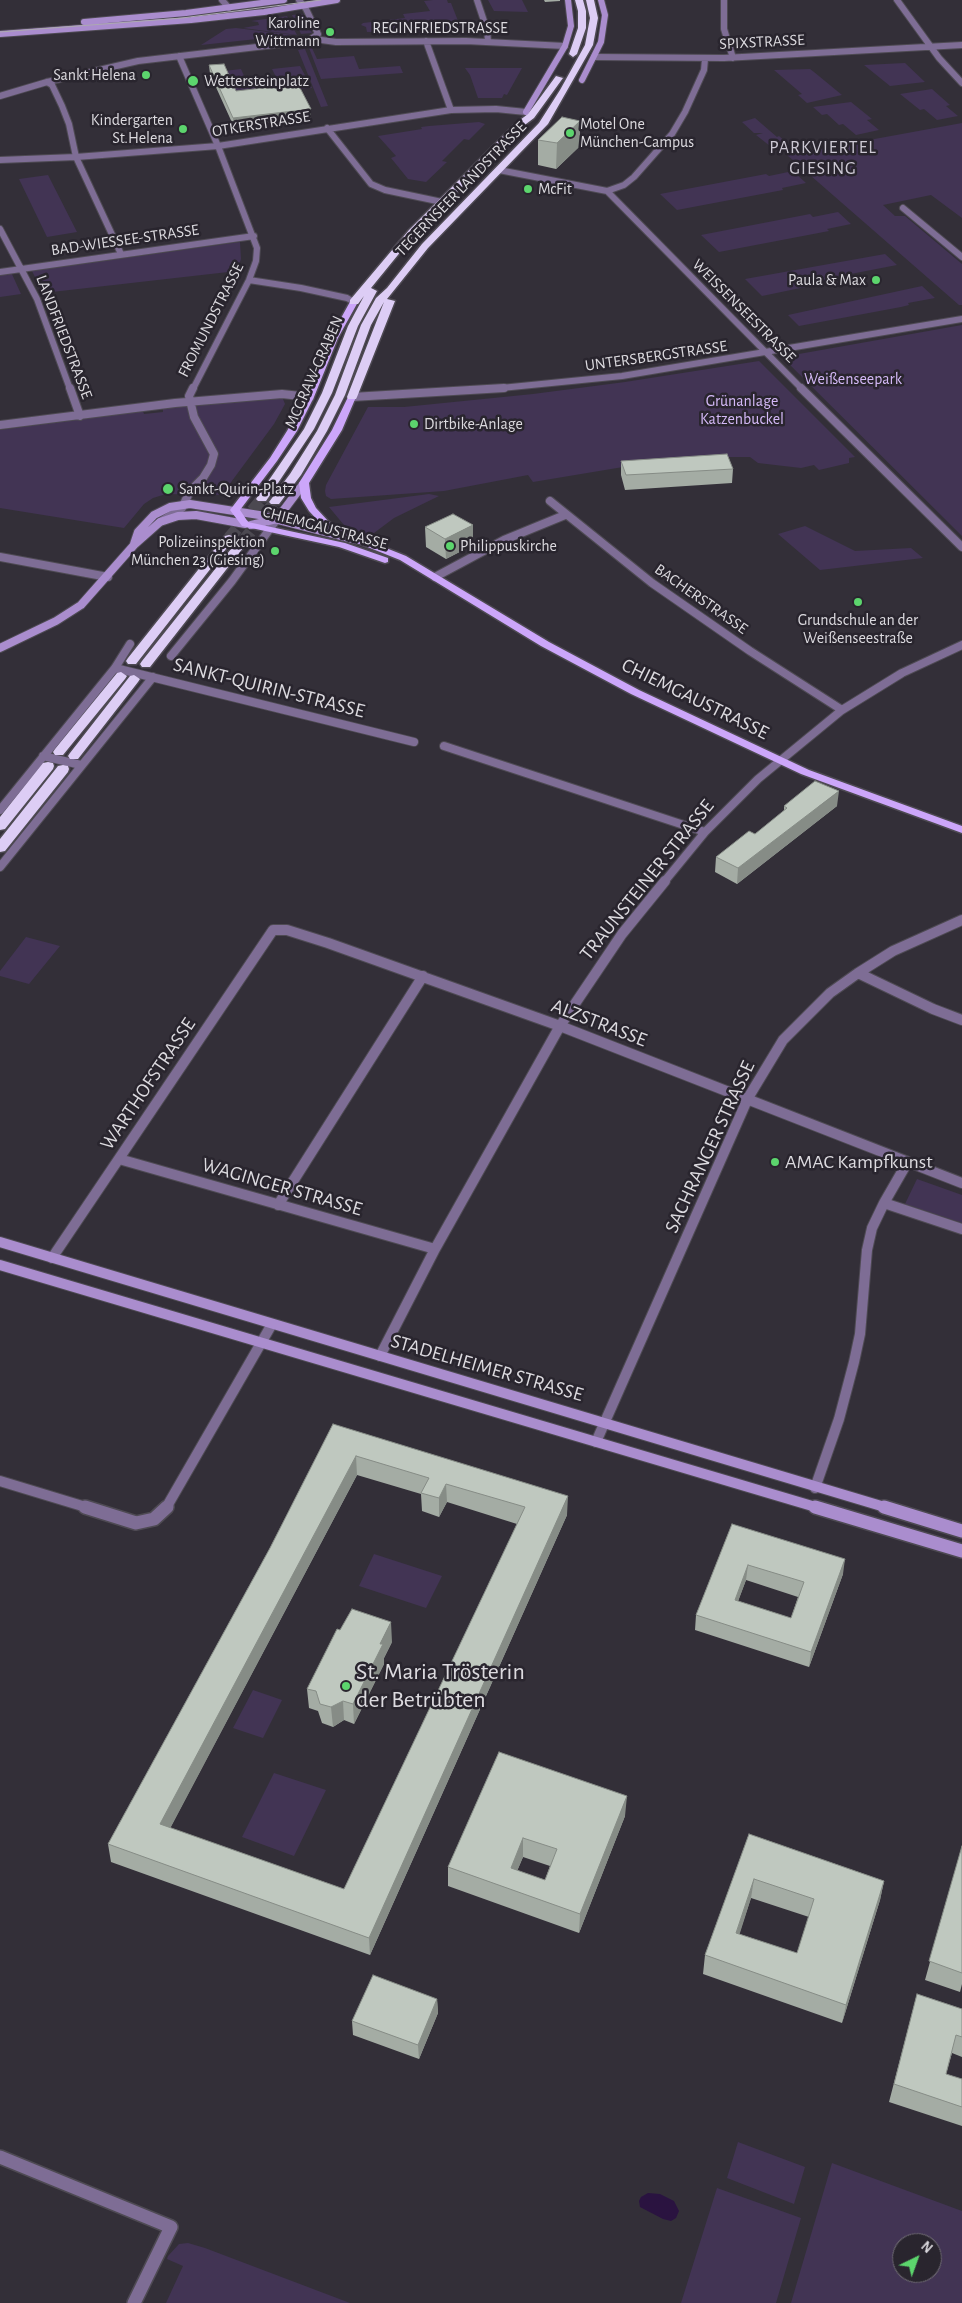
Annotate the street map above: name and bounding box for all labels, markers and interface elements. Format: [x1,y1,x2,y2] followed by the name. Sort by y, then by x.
[255,13,320,51] place label: Karoline Wittmann
[372,18,508,38] street label: REGINFRIEDSTRASSE
[324,26,336,38] marker: Karoline Wittmann
[719,30,805,54] street label: SPIXSTRASSE
[53,65,136,85] place label: Sankt Helena
[140,69,152,81] marker: Sankt Helena
[204,71,309,91] place label: Wettersteinplatz
[186,74,200,88] marker: Wettersteinplatz
[211,107,311,141] street label: OTKERSTRASSE
[91,110,173,148] place label: Kindergarten St.Helena
[580,114,694,152] place label: Motel One München-Campus
[392,118,530,260] street label: TEGERNSEER LANDSTRASSE
[177,123,189,135] marker: Kindergarten St.Helena
[564,127,576,139] marker: Motel One München-Campus
[768,137,878,180] district label: PARKVIERTEL GIESING
[538,179,572,199] place label: McFit
[522,183,534,195] marker: McFit
[50,220,200,260] street label: BAD-WIESSEE-STRASSE
[688,255,800,367] street label: WEISSENSEESTRASSE
[174,260,248,380] street label: FROMUNDSTRASSE
[788,270,866,290] place label: Paula & Max
[31,272,97,402] street label: LANDFRIEDSTRASSE
[870,274,882,286] marker: Paula & Max
[281,313,347,431] street label: MCGRAW-GRABEN
[584,337,728,375] street label: UNTERSBERGSTRASSE
[804,369,902,389] park label: Weißenseepark
[700,391,784,429] park label: Grünanlage Katzenbuckel
[424,414,523,434] place label: Dirtbike-Anlage
[408,418,420,430] marker: Dirtbike-Anlage
[179,479,294,499] place label: Sankt-Quirin-Platz
[161,482,175,496] marker: Sankt-Quirin-Platz
[260,502,390,554] street label: CHIEMGAUSTRASSE
[131,532,265,570] place label: Polizeiinspektion München 23 (Giesing)
[460,536,557,556] place label: Philippuskirche
[444,540,456,552] marker: Philippuskirche
[269,545,281,557] marker: Polizeiinspektion München 23 (Giesing)
[651,560,751,638] street label: BACHERSTRASSE
[852,596,864,608] marker: Grundschule an der Weißenseestraße
[798,610,918,648] place label: Grundschule an der Weißenseestraße
[171,653,367,723] street label: SANKT-QUIRIN-STRASSE
[618,653,772,745] street label: CHIEMGAUSTRASSE
[575,795,719,965] street label: TRAUNSTEINER STRASSE
[548,994,650,1052] street label: ALZSTRASSE
[95,1013,201,1155] street label: WARTHOFSTRASSE
[660,1057,760,1237] street label: SACHRANGER STRASSE
[785,1150,933,1174] place label: AMAC Kampfkunst
[199,1153,365,1221] street label: WAGINGER STRASSE
[769,1156,781,1168] marker: AMAC Kampfkunst
[388,1329,586,1407] street label: STADELHEIMER STRASSE
[356,1658,525,1714] place label: St. Maria Trösterin der Betrübten
[340,1680,352,1692] marker: St. Maria Trösterin der Betrübten
[892,2233,942,2283] north arrow
[918,2239,935,2256] text: N

